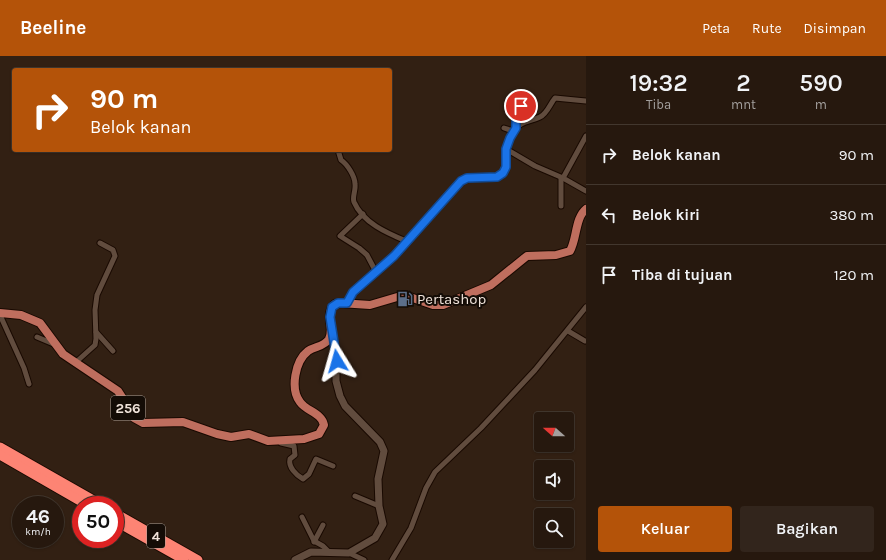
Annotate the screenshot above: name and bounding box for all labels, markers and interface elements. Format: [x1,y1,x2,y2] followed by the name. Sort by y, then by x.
[20,17,86,39] text: Beeline
[702,20,730,37] text: Peta
[752,20,782,37] text: Rute
[804,20,866,37] text: Disimpan
[629,69,688,97] text: 19:32
[736,69,751,97] text: 2
[799,69,843,97] text: 590
[90,82,158,115] text: 90 m
[24,84,76,136] icon: right
[504,89,538,123] pin
[510,95,532,117] icon: arrive
[646,97,671,112] text: Tiba
[731,97,756,112] text: mnt
[815,97,827,112] text: m
[90,116,191,138] text: Belok kanan
[598,144,620,166] icon: right
[632,146,721,164] text: Belok kanan
[839,146,874,164] text: 90 m
[598,204,620,226] icon: left
[632,206,700,224] text: Belok kiri
[829,206,874,224] text: 380 m
[598,264,620,286] icon: arrive
[632,266,732,284] text: Tiba di tujuan
[834,266,874,284] text: 120 m
[396,290,414,308] fuel station icon: Pertashop
[417,290,486,308] place label: Pertashop
[316,340,358,382] position arrow
[111,396,145,420] road number: 256
[534,412,574,452] north arrow
[534,412,574,548] map controls
[534,460,574,500] button: sound
[72,496,124,548] speed limit sign: 50
[26,505,50,528] text: 46
[598,506,732,552] button: Keluar
[740,506,874,552] button: Bagikan
[534,508,574,548] button: search
[147,524,165,548] road number: 4
[25,526,51,538] text: km/h

